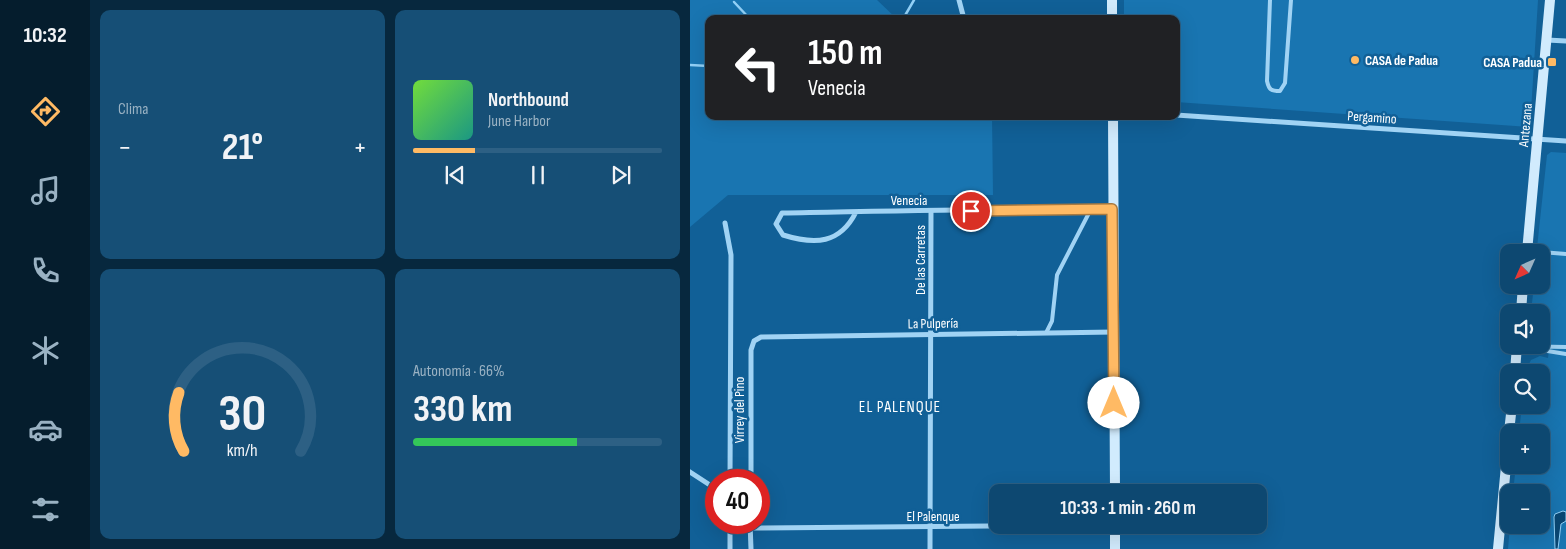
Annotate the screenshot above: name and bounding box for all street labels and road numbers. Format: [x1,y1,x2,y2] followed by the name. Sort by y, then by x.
[1515,102,1536,149] street label: Antezana
[1347,107,1397,128] street label: Pergamino
[891,192,927,209] street label: Venecia
[912,225,929,295] street label: De las Carretas
[908,315,958,332] street label: La Pulpería
[731,377,748,443] street label: Virrey del Pino
[906,508,960,525] street label: El Palenque

